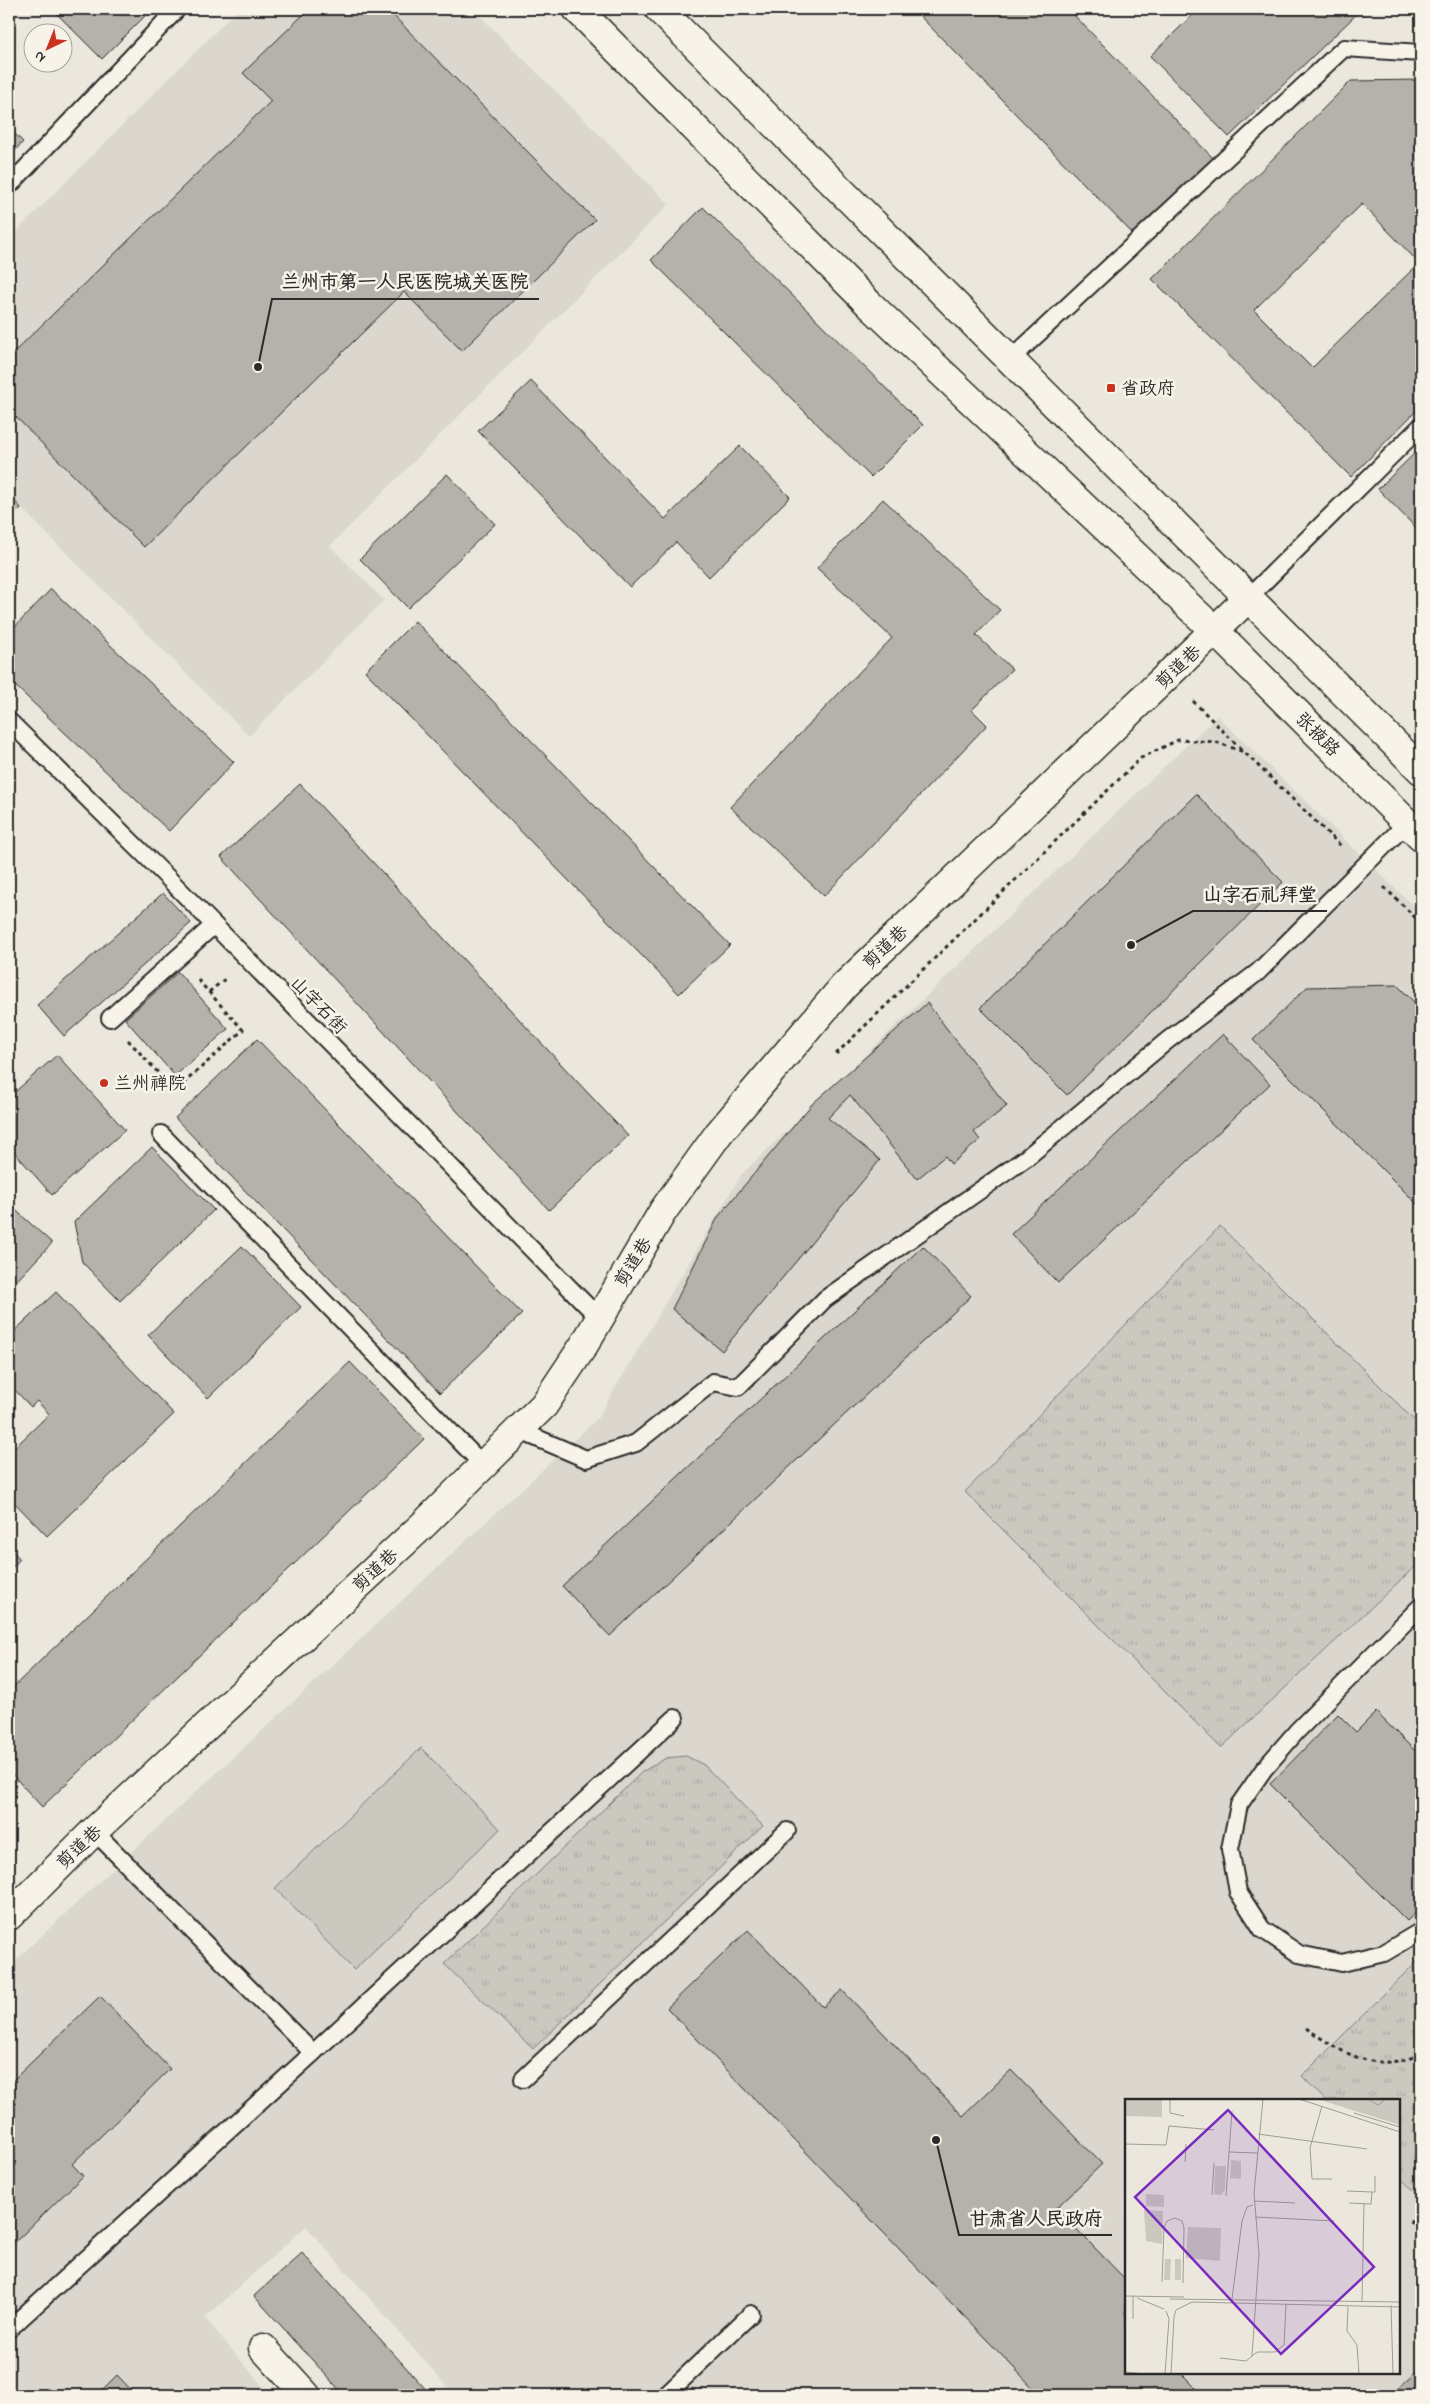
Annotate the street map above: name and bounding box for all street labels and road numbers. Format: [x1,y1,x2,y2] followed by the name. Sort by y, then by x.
[1151,640,1208,697] street label: 剪道巷
[1288,707,1345,764] street label: 张掖路
[858,920,915,977] street label: 剪道巷
[283,971,352,1041] street label: 山字石街
[610,1233,660,1293] street label: 剪道巷
[348,1544,405,1599] street label: 剪道巷
[52,1820,109,1877] street label: 剪道巷

